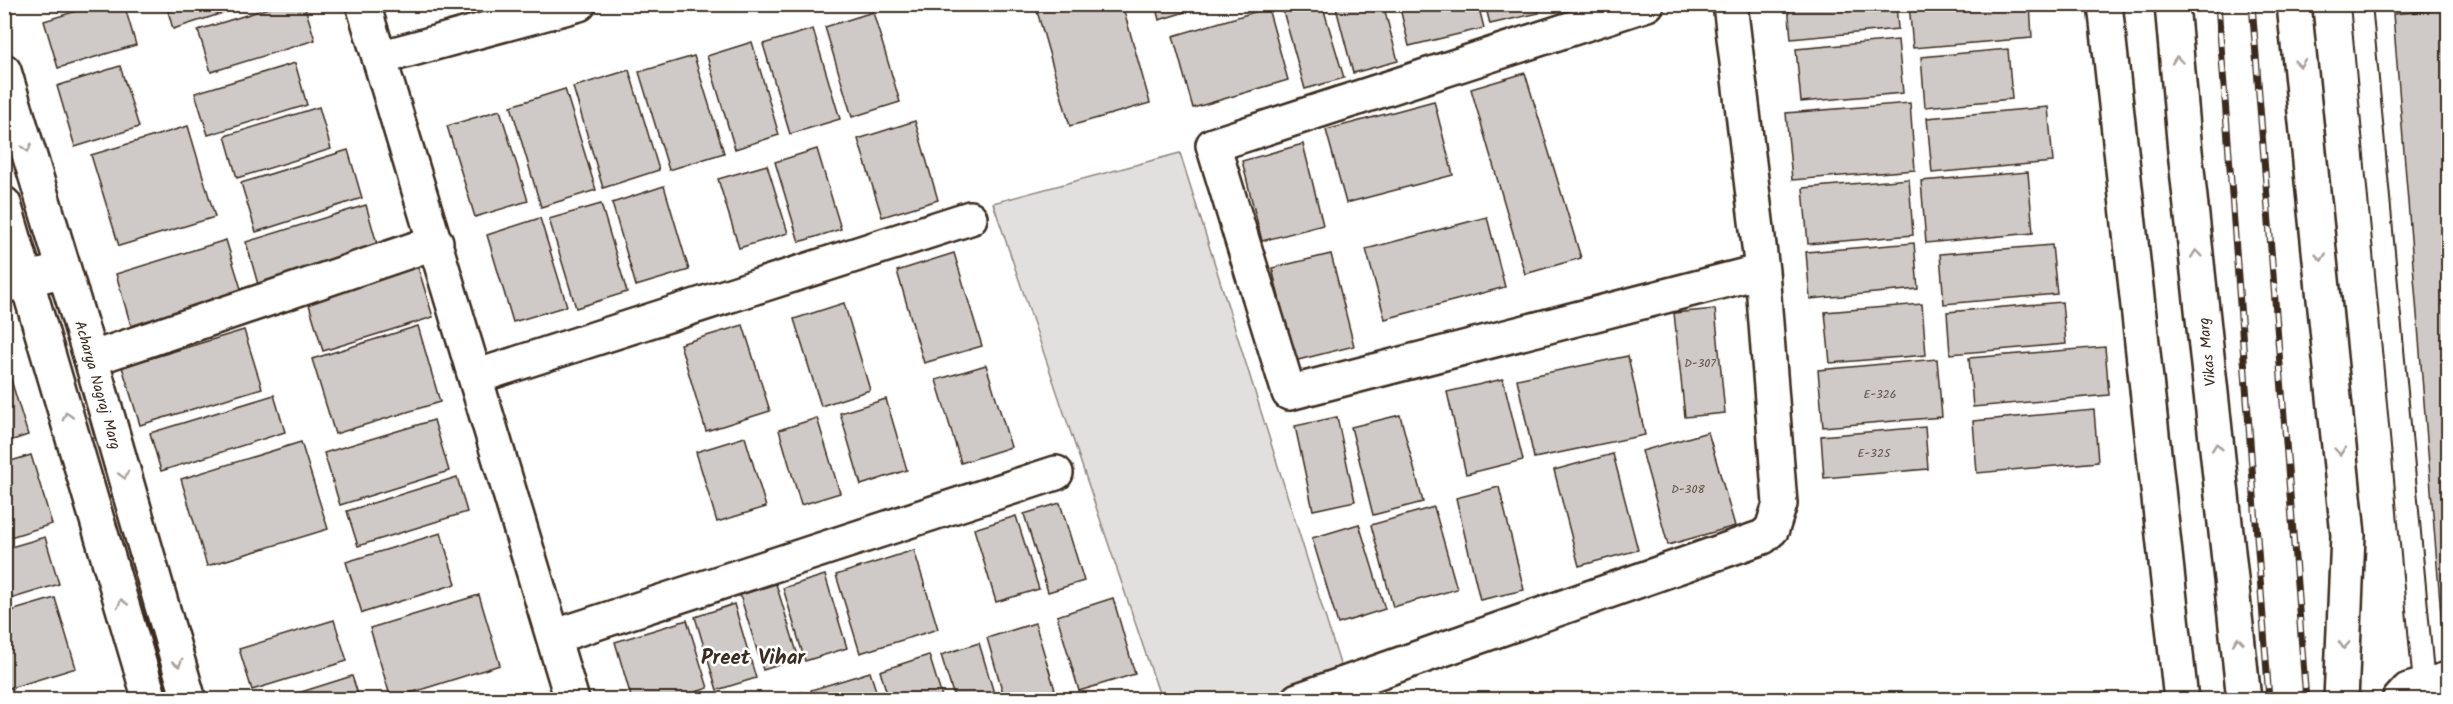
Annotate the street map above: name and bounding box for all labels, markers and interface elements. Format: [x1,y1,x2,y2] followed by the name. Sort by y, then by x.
[2171,55,2184,64] one-way arrow
[2293,58,2306,67] one-way arrow
[20,142,32,152] one-way arrow
[2191,249,2203,258] one-way arrow
[2314,252,2327,261] one-way arrow
[2192,316,2224,387] street label: Vikas Marg
[67,318,127,453] street label: Acharya Nagraj Marg
[1684,354,1716,373] house number: D-307
[1863,385,1897,404] house number: E-326
[62,411,74,422] one-way arrow
[2211,443,2224,452] one-way arrow
[1858,444,1892,463] house number: E-325
[2333,446,2346,455] one-way arrow
[117,469,129,480] one-way arrow
[1671,480,1705,499] house number: D-308
[117,598,129,609] one-way arrow
[2232,637,2245,646] one-way arrow
[2337,641,2350,650] one-way arrow
[701,642,806,675] district label: Preet Vihar
[171,657,183,668] one-way arrow

